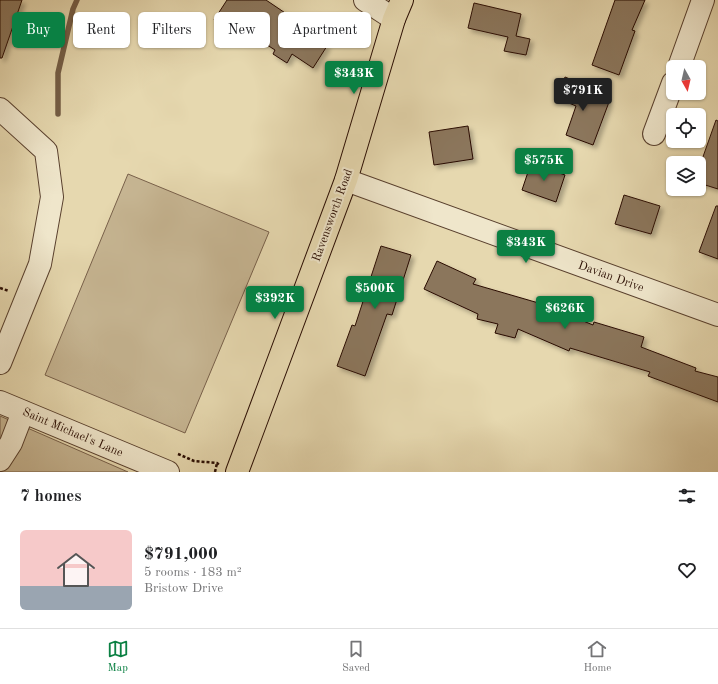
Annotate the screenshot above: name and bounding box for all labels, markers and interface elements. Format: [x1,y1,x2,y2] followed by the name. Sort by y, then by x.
[12,12,65,48] chip: Buy
[73,12,130,48] chip: Rent
[138,12,206,48] chip: Filters
[214,12,270,48] chip: New
[278,12,371,48] chip: Apartment
[666,60,706,100] north arrow
[666,60,706,196] map controls
[326,61,382,95] pin: $343K
[334,67,374,80] text: $343K
[555,78,611,112] pin: $791K
[563,84,603,97] text: $791K
[666,108,706,148] button: locate
[516,148,572,182] pin: $575K
[524,154,564,167] text: $575K
[666,156,706,196] button: layers
[311,167,355,263] street label: Ravensworth Road
[498,230,554,264] pin: $343K
[506,236,546,249] text: $343K
[576,259,646,295] street label: Davian Drive
[347,276,403,310] pin: $500K
[355,282,395,295] text: $500K
[247,286,303,320] pin: $392K
[255,292,295,305] text: $392K
[537,296,593,330] pin: $626K
[545,302,585,315] text: $626K
[21,406,125,460] street label: Saint Michael's Lane
[676,485,698,507] icon: filters
[20,488,82,505] text: 7 homes
[52,546,100,594] icon: home
[144,546,218,563] text: $791,000
[676,559,698,581] icon: heart
[144,566,242,579] text: 5 rooms · 183 m²
[144,582,223,595] text: Bristow Drive
[107,638,129,676] tab: Map
[342,638,370,676] tab: Saved
[583,638,611,676] tab: Home

